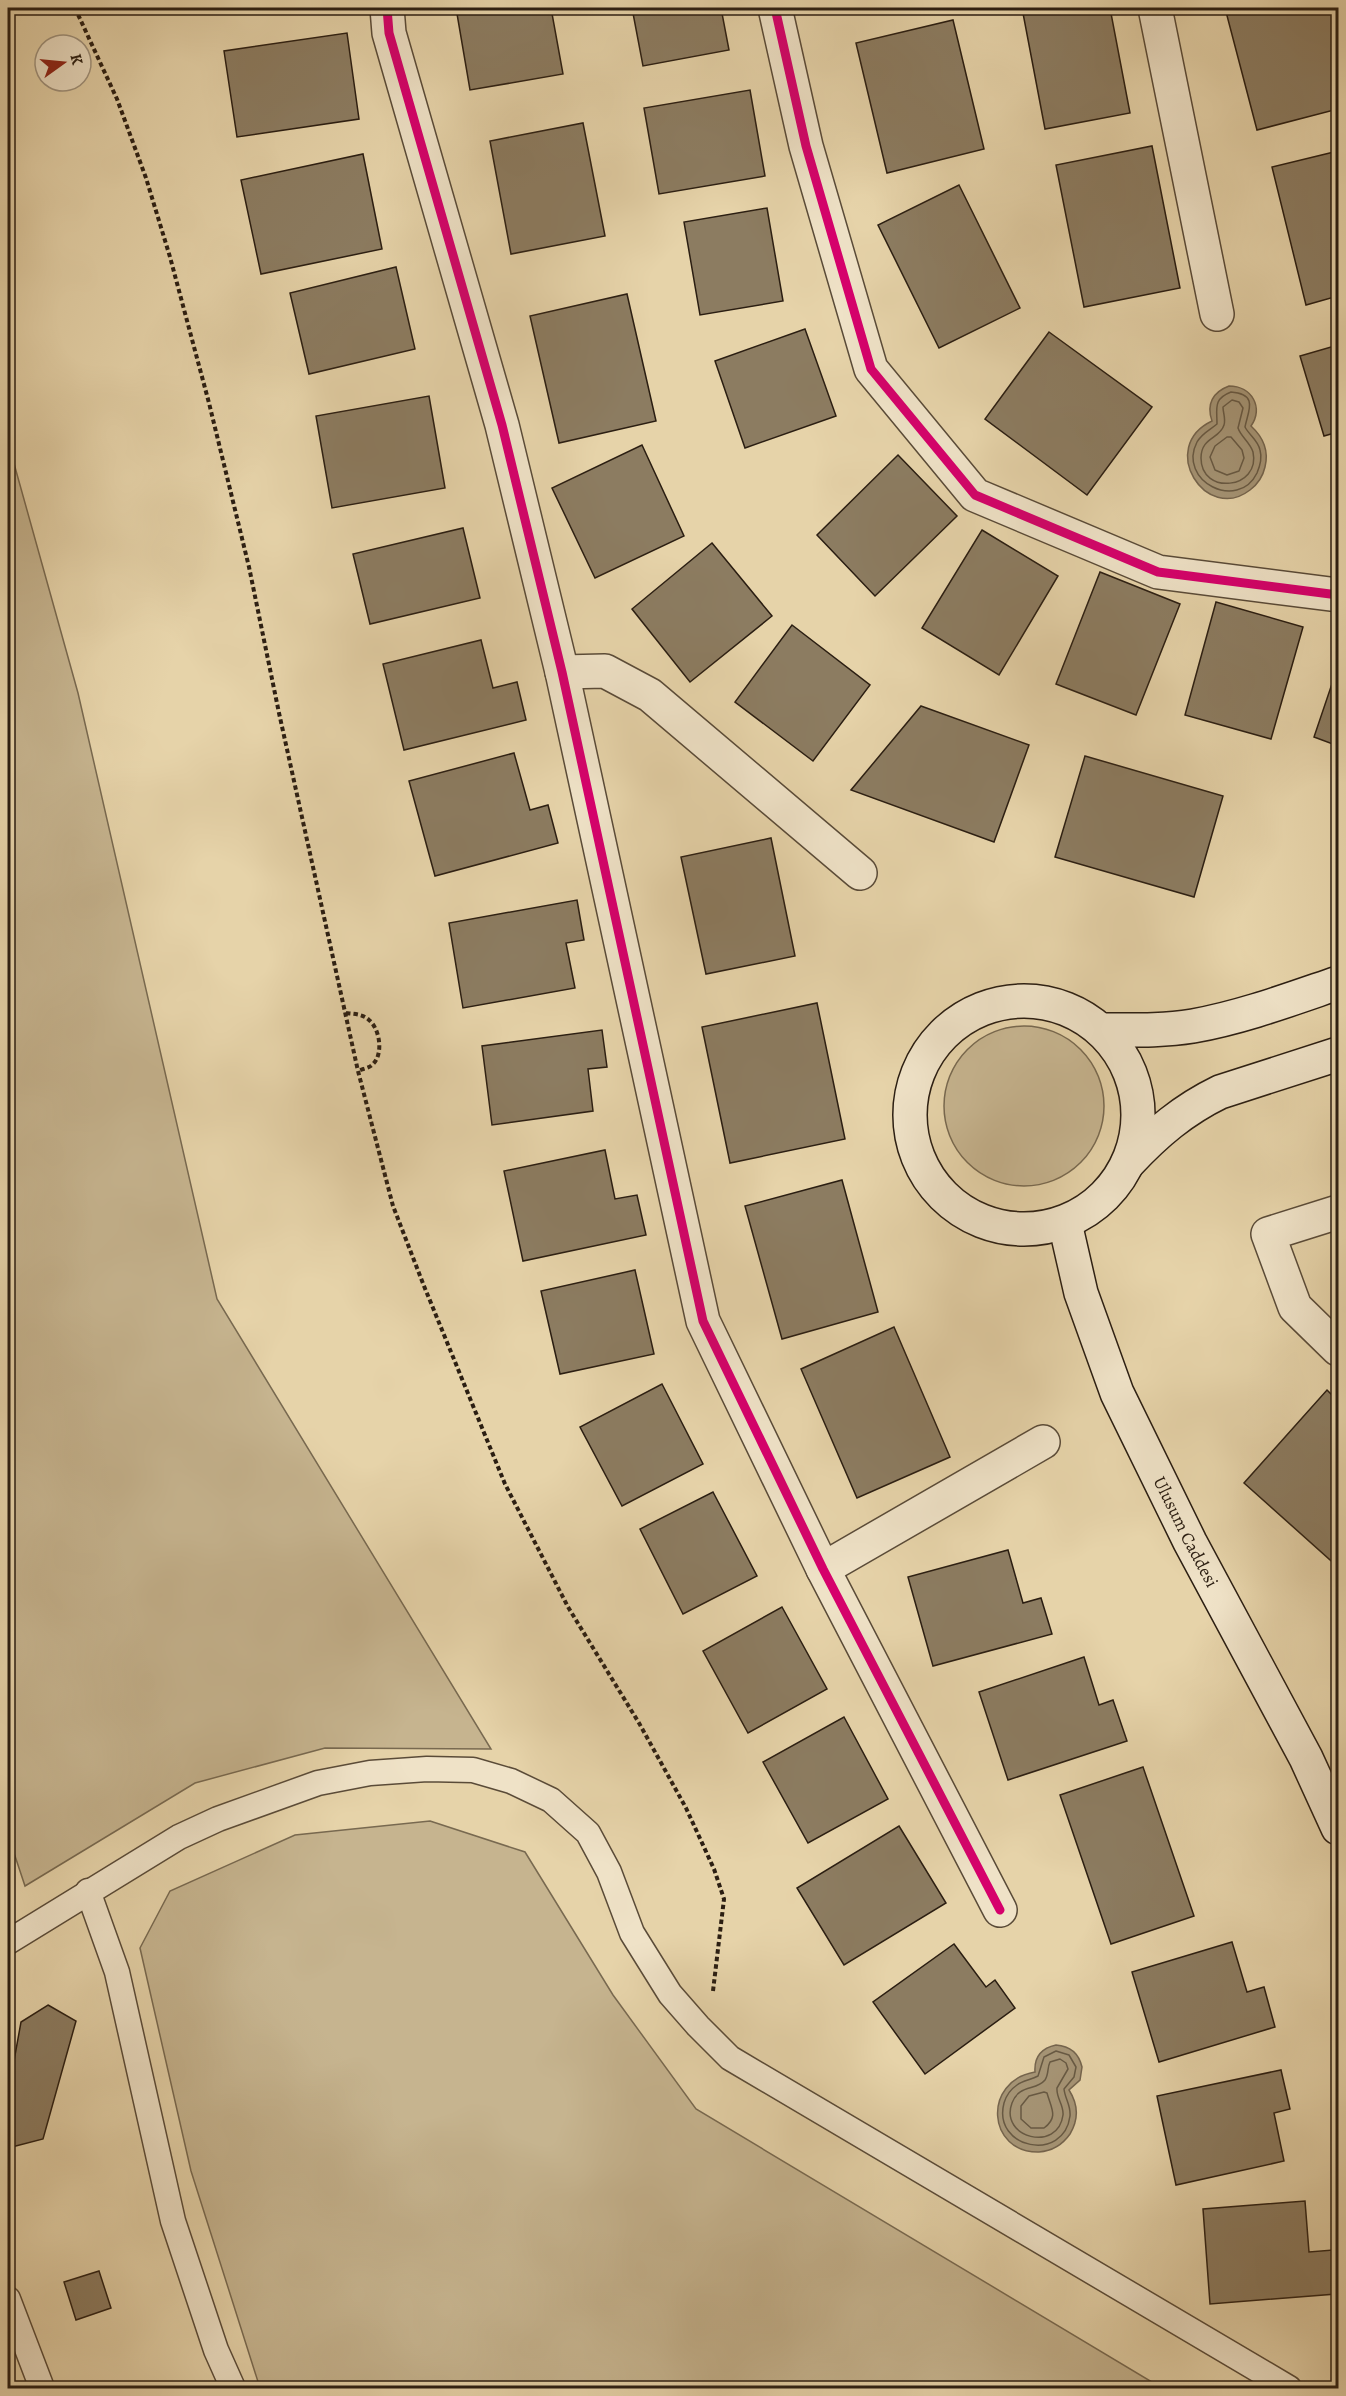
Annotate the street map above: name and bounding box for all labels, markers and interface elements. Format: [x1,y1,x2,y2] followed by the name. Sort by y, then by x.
[33,33,93,93] north arrow
[65,51,89,68] text: K
[1148,1472,1224,1591] street label: Ulusum Caddesi

